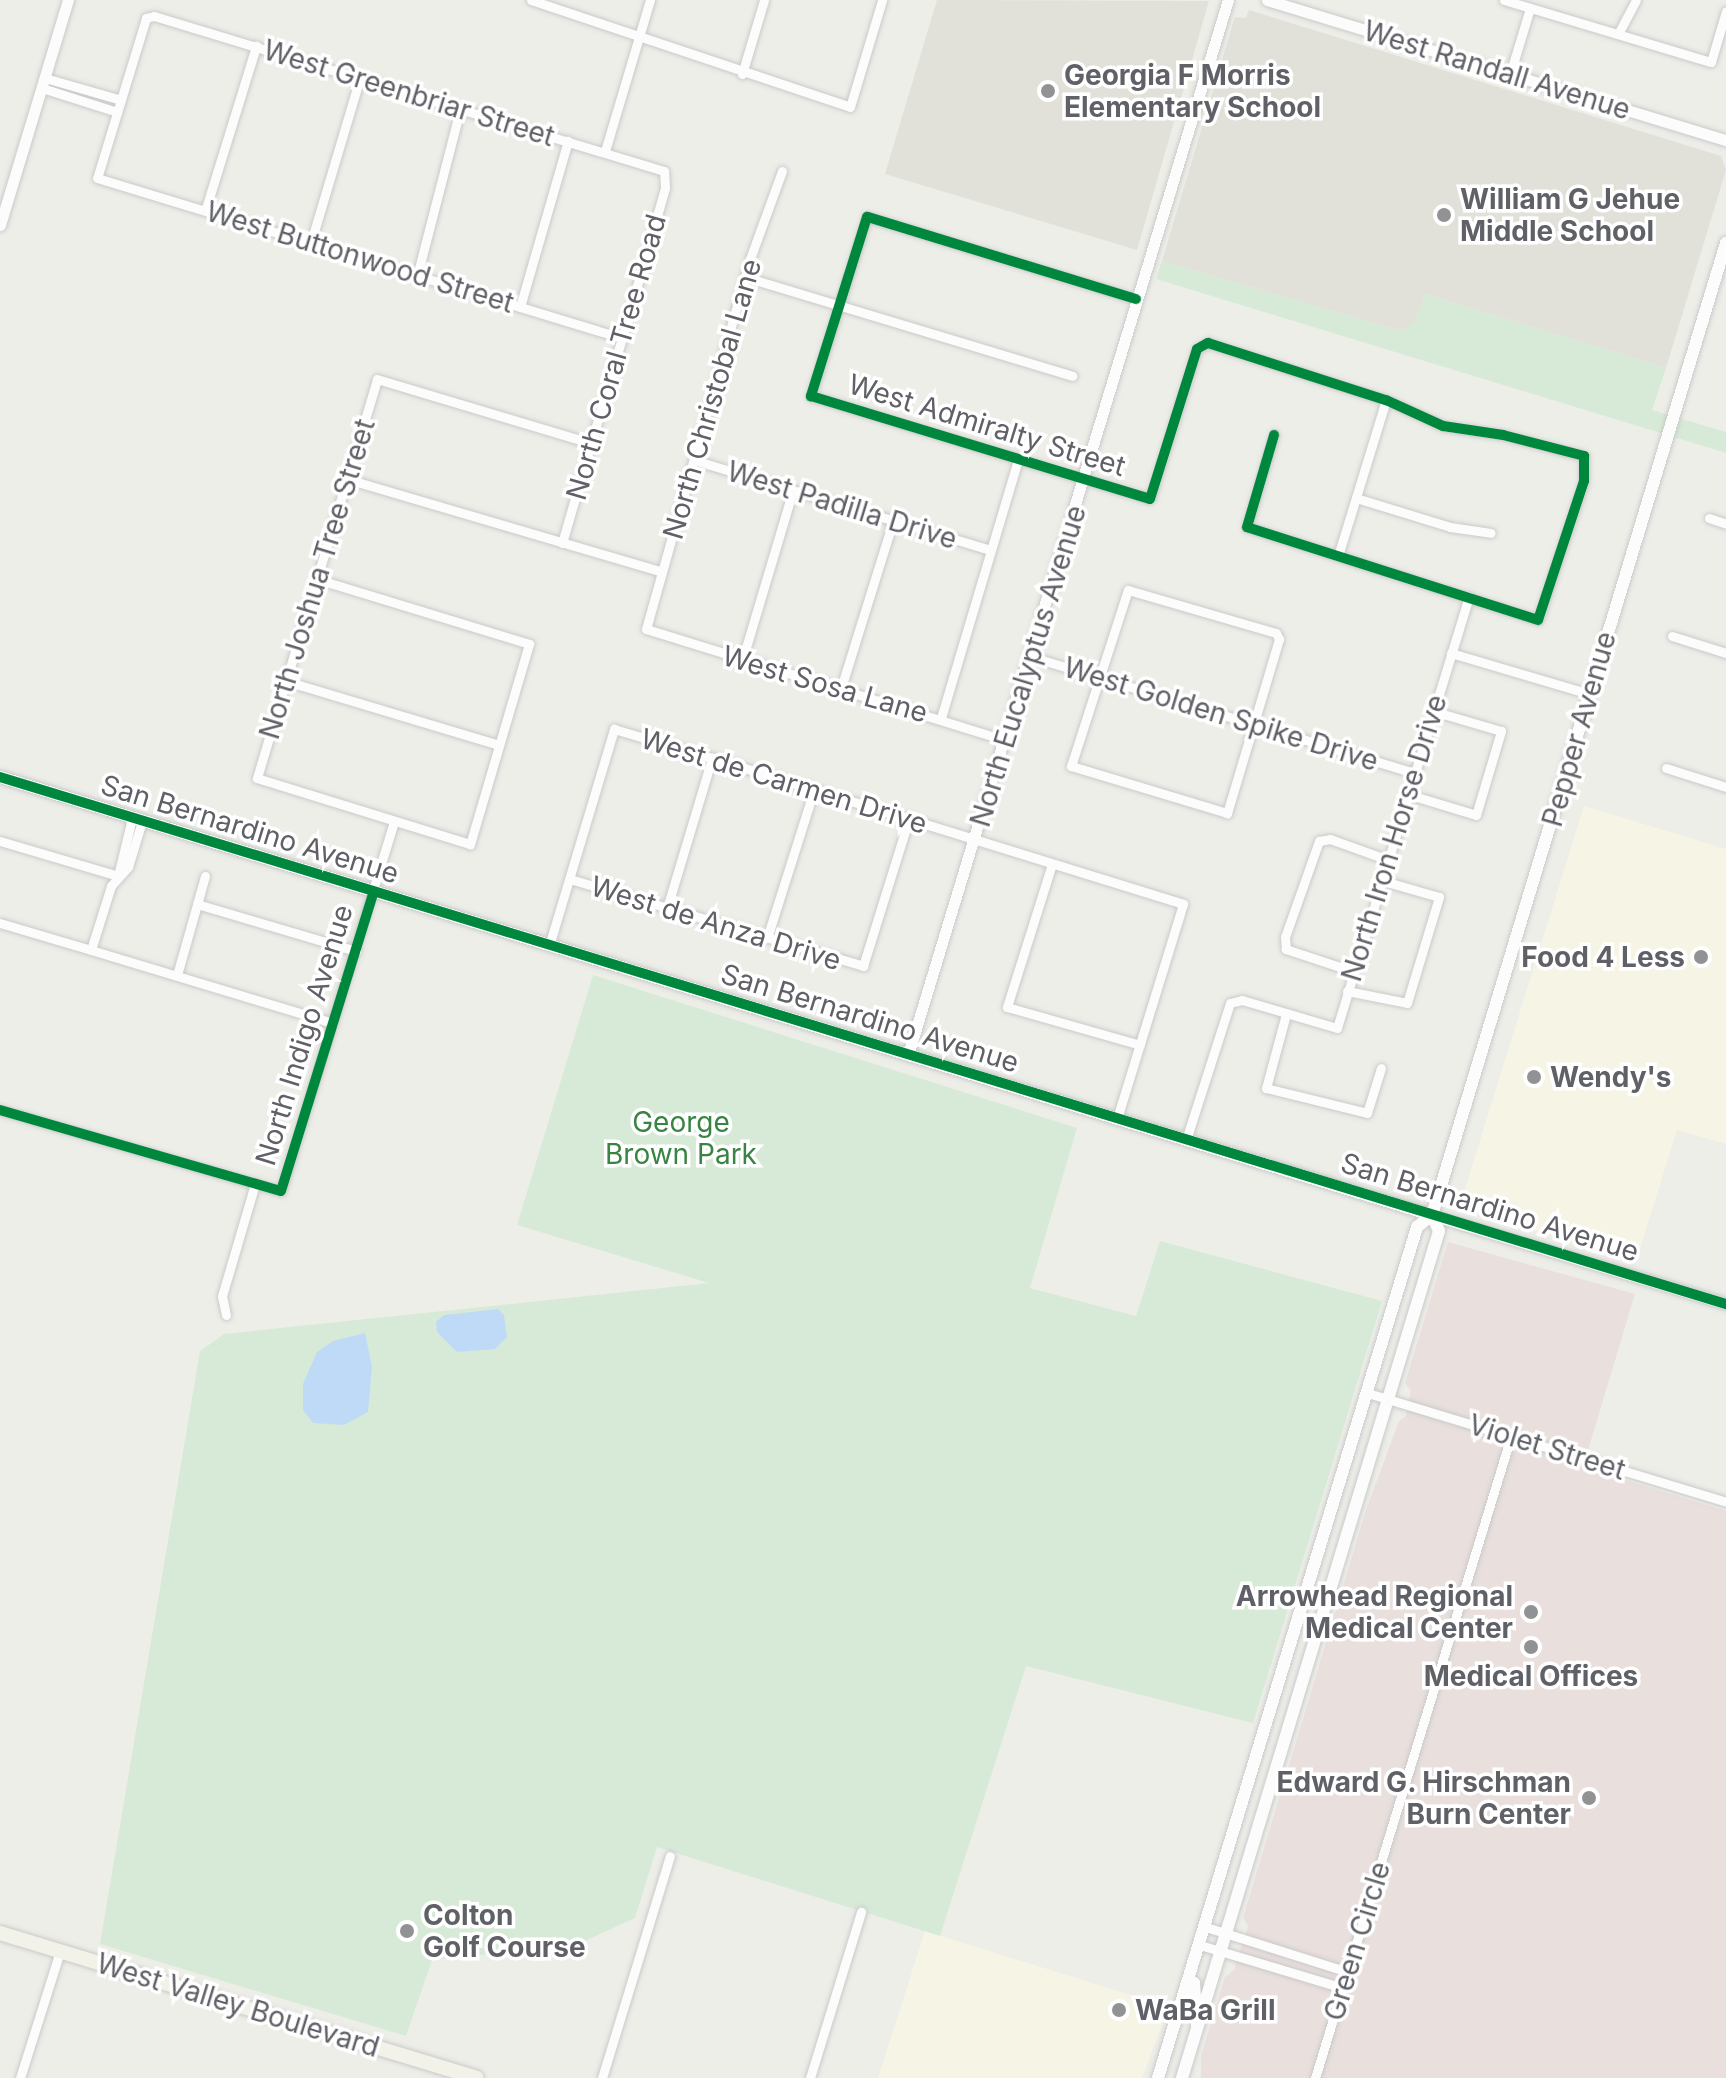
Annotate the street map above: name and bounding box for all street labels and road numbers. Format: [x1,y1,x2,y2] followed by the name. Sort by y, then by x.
[1360,13,1634,127] street label: West Randall Avenue
[259,33,559,153] street label: West Greenbriar Street
[202,194,518,320] street label: West Buttonwood Street
[559,210,673,504] street label: North Coral Tree Road
[656,255,768,543] street label: North Christobal Lane
[844,367,1130,483] street label: West Admiralty Street
[252,415,382,743] street label: North Joshua Tree Street
[723,454,961,556] street label: West Padilla Drive
[963,501,1093,831] street label: North Eucalyptus Avenue
[1535,628,1623,830] street label: Pepper Avenue
[719,639,931,729] street label: West Sosa Lane
[1060,650,1382,778] street label: West Golden Spike Drive
[1334,691,1454,985] street label: North Iron Horse Drive
[637,721,931,841] street label: West de Carmen Drive
[97,768,403,890] street label: San Bernardino Avenue
[587,869,845,977] street label: West de Anza Drive
[248,901,360,1169] street label: North Indigo Avenue
[717,957,1023,1079] street label: San Bernardino Avenue
[1337,1146,1643,1268] street label: San Bernardino Avenue
[1465,1407,1629,1487] street label: Violet Street
[1317,1857,1397,2025] street label: Green Circle
[93,1946,383,2064] street label: West Valley Boulevard

